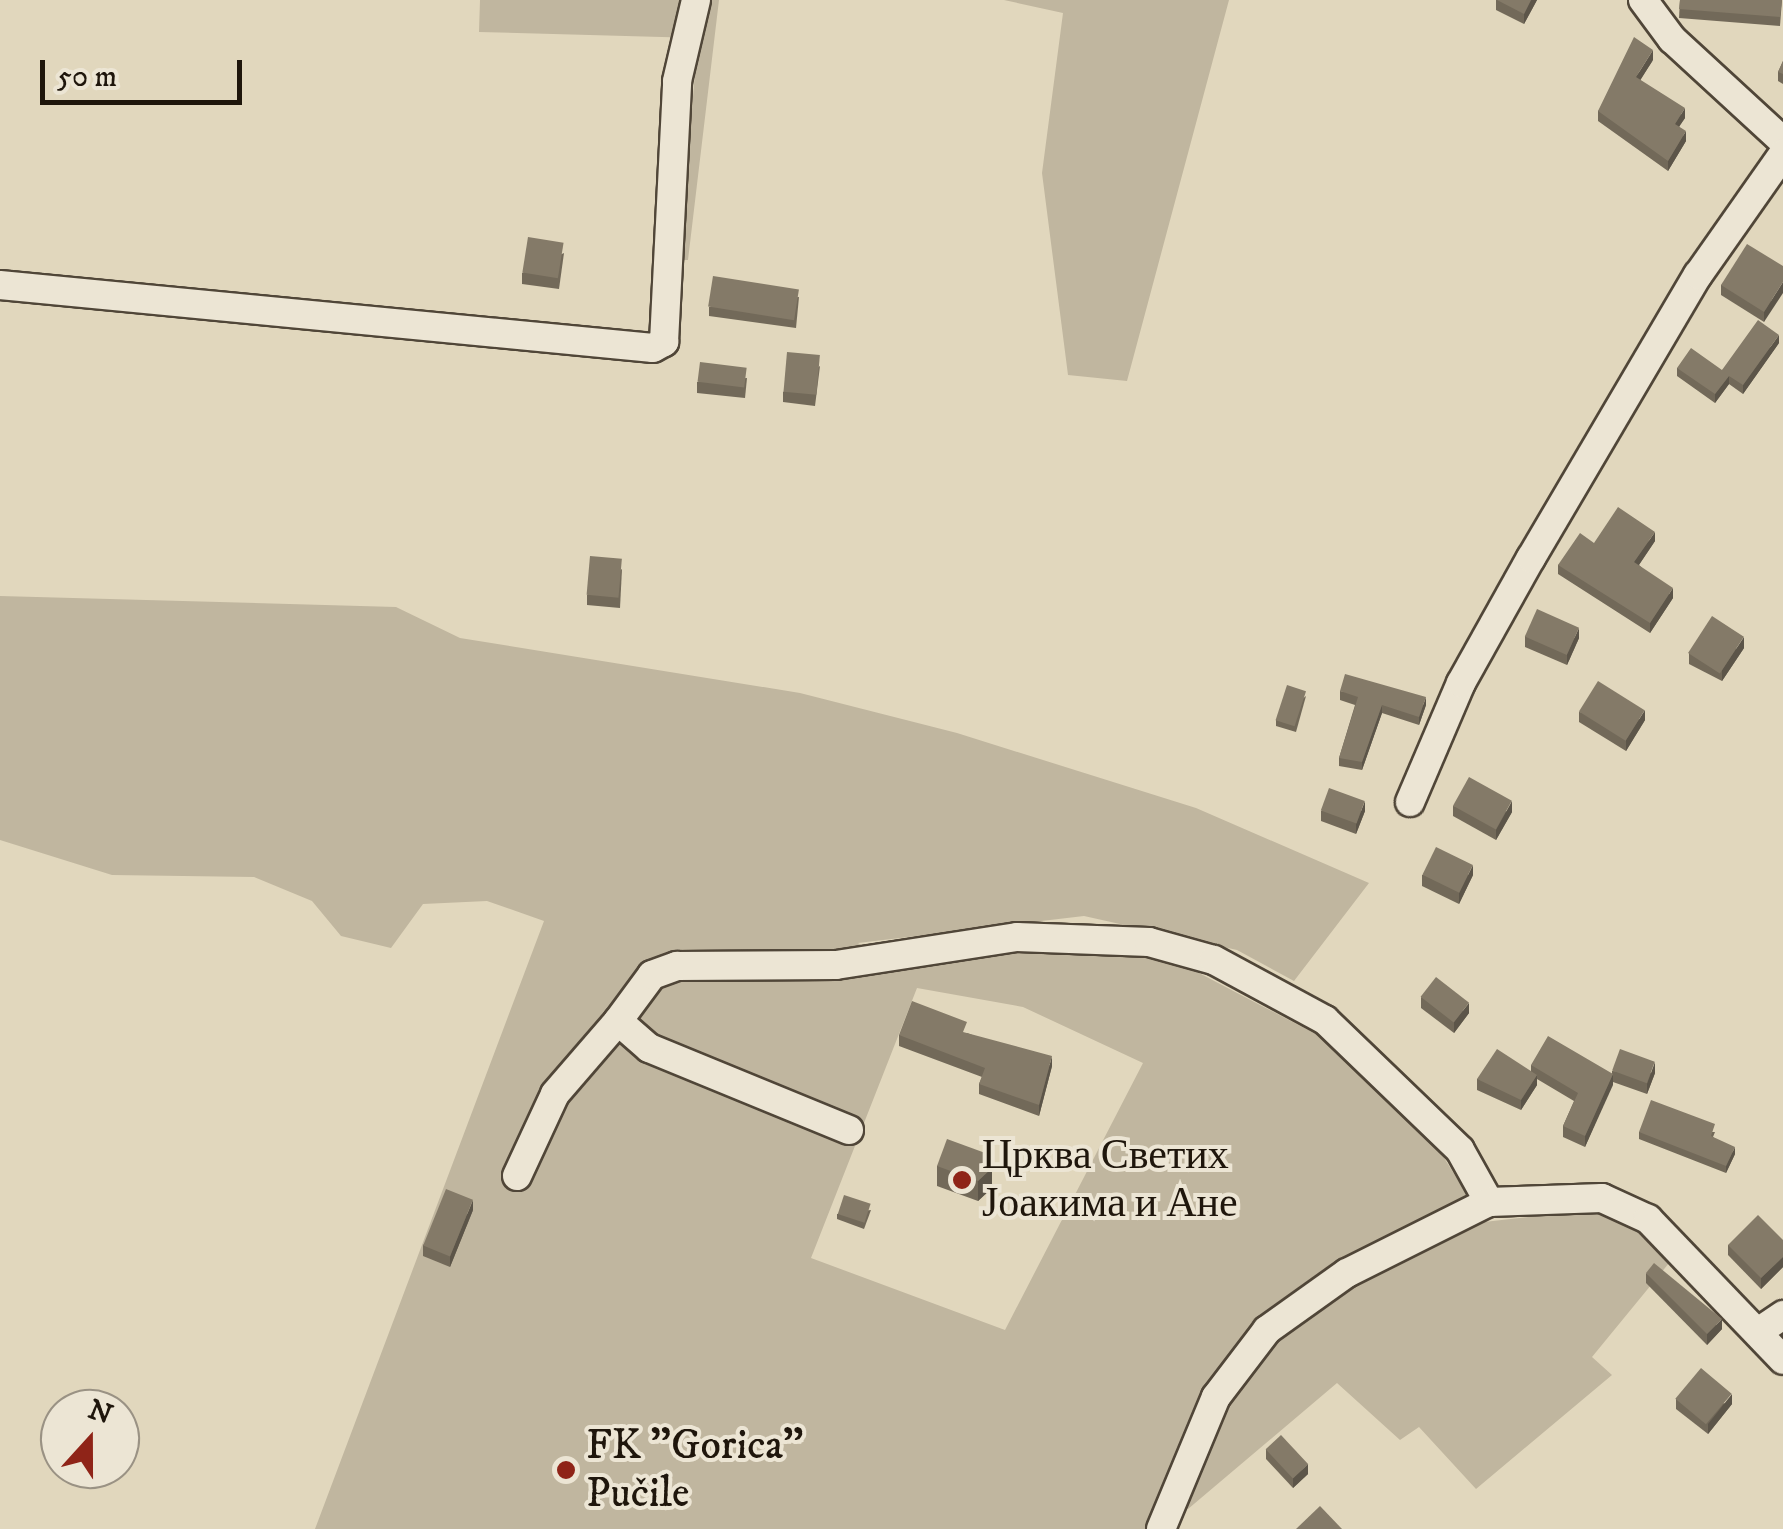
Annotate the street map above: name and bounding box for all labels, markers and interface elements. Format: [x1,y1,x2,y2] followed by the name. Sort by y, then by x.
[45,40,248,102] scale bar
[57,59,117,96] text: 50 m
[982,1131,1238,1230] place label: Црква Светих Јоакима и Ане
[951,1169,973,1191] marker: Црква Светих Јоакима и Ане
[40,1389,140,1489] north arrow
[83,1392,117,1433] text: N
[586,1421,804,1520] place label: FK "Gorica" Pučile
[555,1459,577,1481] marker: FK "Gorica" Pučile

